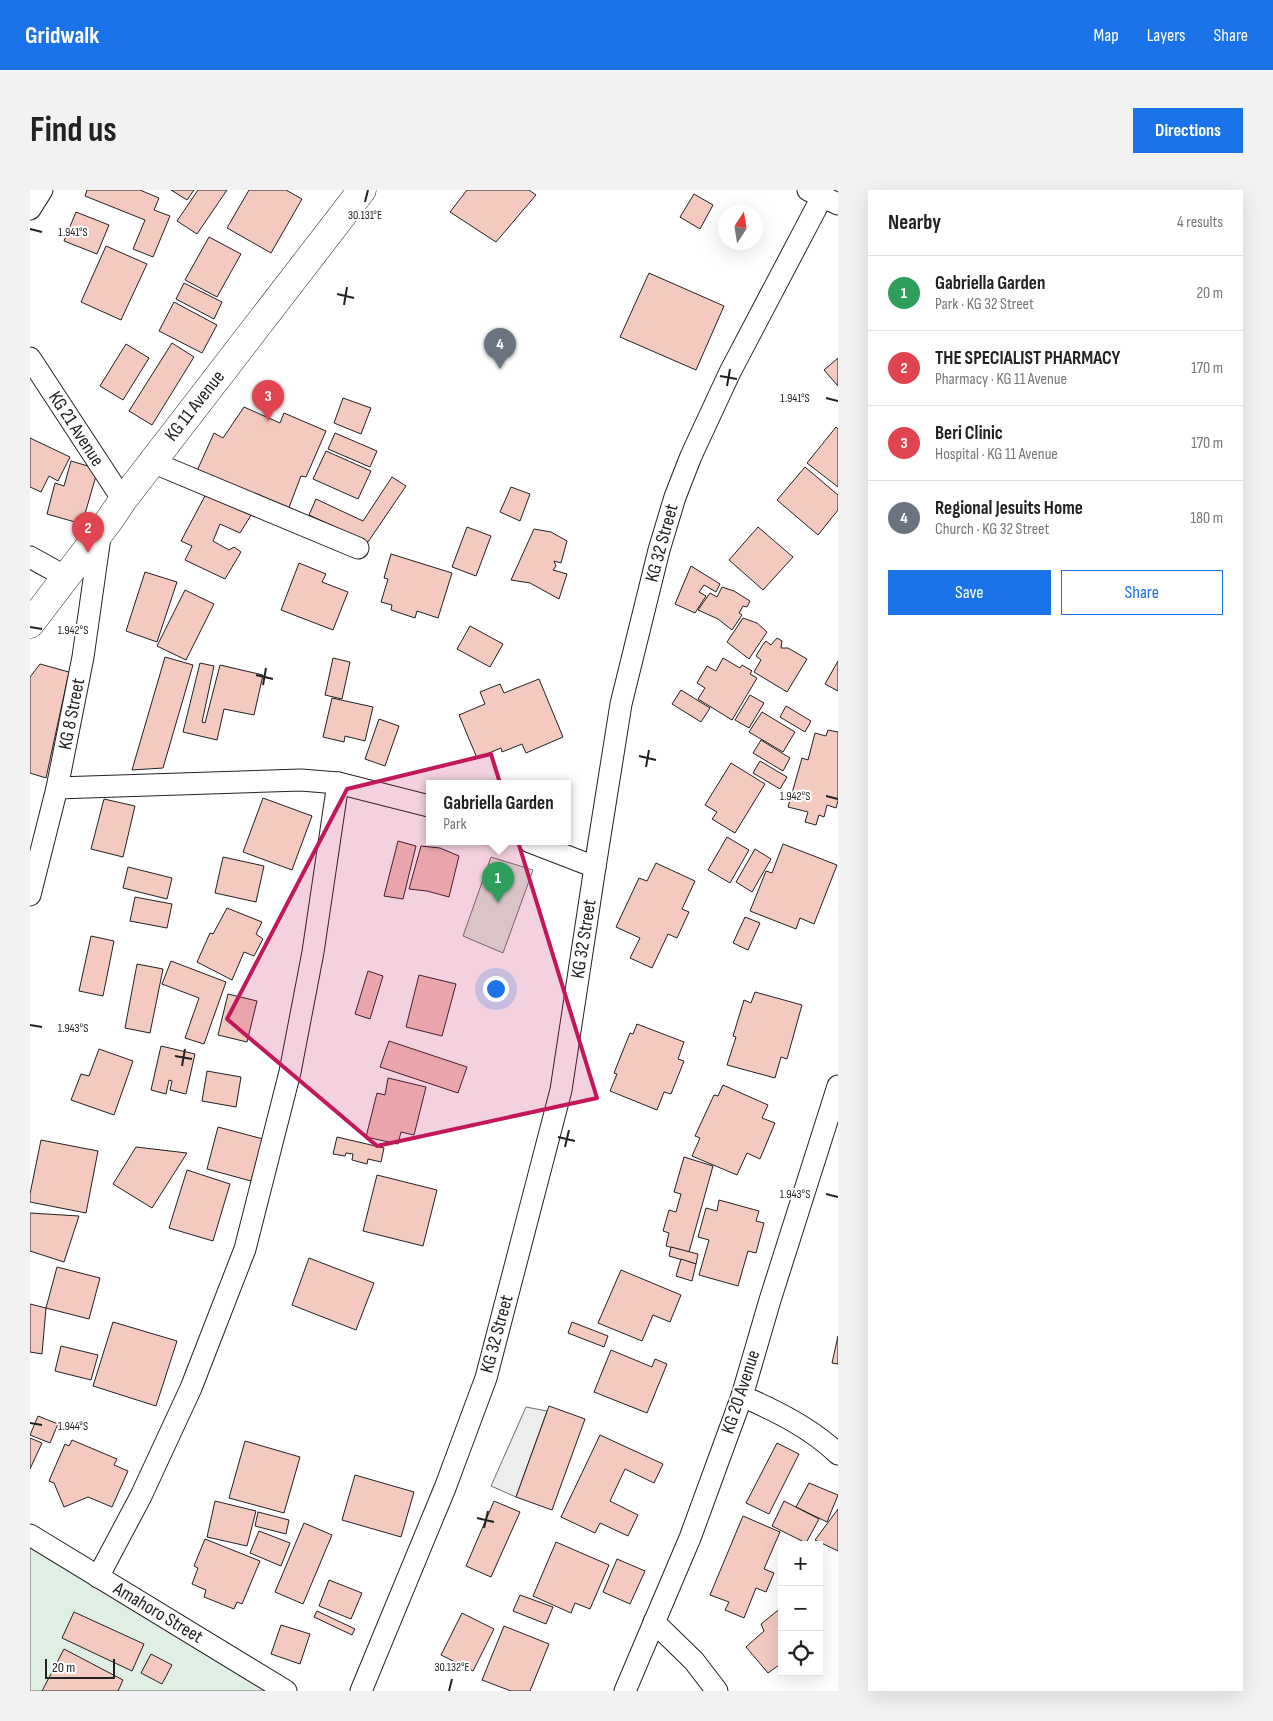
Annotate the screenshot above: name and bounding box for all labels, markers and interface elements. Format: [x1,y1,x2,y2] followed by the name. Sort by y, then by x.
[25,21,99,50] text: Gridwalk
[1094,25,1119,46] text: Map
[1147,25,1186,46] text: Layers
[1214,25,1248,46] text: Share
[1133,108,1243,153] button: Directions
[30,109,117,152] text: Find us
[718,205,763,250] north arrow
[348,208,382,223] text: 30.131°E
[888,210,941,235] text: Nearby
[1177,213,1223,232] text: 4 results
[58,225,88,240] text: 1.941°S
[935,272,1045,295] text: Gabriella Garden
[901,284,907,303] text: 1
[1196,284,1223,303] text: 20 m
[935,295,1034,314] text: Park · KG 32 Street
[484,328,516,369] pin: 4
[935,347,1120,370] text: THE SPECIALIST PHARMACY
[900,359,908,378] text: 2
[1191,359,1223,378] text: 170 m
[160,366,230,446] street label: KG 11 Avenue
[935,370,1067,389] text: Pharmacy · KG 11 Avenue
[252,380,284,421] pin: 3
[43,387,109,471] street label: KG 21 Avenue
[780,391,810,406] text: 1.941°S
[935,422,1003,445] text: Beri Clinic
[900,434,908,453] text: 3
[1191,434,1223,453] text: 170 m
[935,445,1058,464] text: Hospital · KG 11 Avenue
[935,497,1083,520] text: Regional Jesuits Home
[641,501,683,585] street label: KG 32 Street
[900,509,908,528] text: 4
[1190,509,1223,528] text: 180 m
[72,512,104,553] pin: 2
[935,520,1049,539] text: Church · KG 32 Street
[888,570,1051,615] button: Save
[1061,570,1223,615] button: Share
[58,623,88,638] text: 1.942°S
[54,676,90,752] street label: KG 8 Street
[426,780,571,845] popup
[780,789,810,804] text: 1.942°S
[443,792,554,815] text: Gabriella Garden
[443,815,467,834] text: Park
[482,862,514,903] pin: 1
[566,898,602,980] street label: KG 32 Street
[483,976,509,1002] your location
[58,1021,88,1036] text: 1.943°S
[780,1187,810,1202] text: 1.943°S
[476,1292,518,1376] street label: KG 32 Street
[717,1347,765,1437] street label: KG 20 Avenue
[58,1419,88,1434] text: 1.944°S
[778,1541,823,1676] map controls
[778,1541,823,1586] button: +
[108,1577,207,1649] street label: Amahoro Street
[778,1586,823,1631] button: −
[778,1631,823,1676] button: locate
[45,1656,115,1679] scale bar
[52,1659,75,1676] text: 20 m
[434,1660,470,1675] text: 30.132°E

